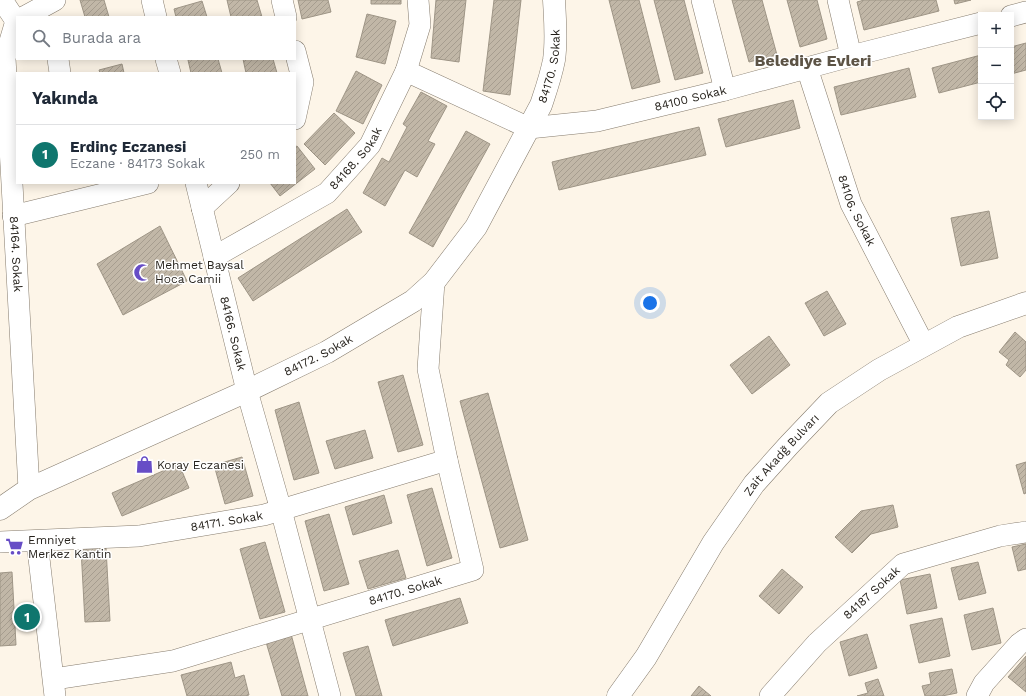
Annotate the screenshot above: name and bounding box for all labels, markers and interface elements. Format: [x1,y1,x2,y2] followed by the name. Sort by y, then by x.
[978,12,1014,120] map controls
[978,12,1014,48] button: +
[16,16,296,60] search box
[30,27,52,49] icon: search
[62,29,141,47] text: Burada ara
[535,29,563,105] street label: 84170. Sokak
[978,48,1014,84] button: −
[755,51,872,70] district label: Belediye Evleri
[653,83,728,114] street label: 84100 Sokak
[978,84,1014,120] button: locate
[32,88,98,108] text: Yakında
[326,125,385,193] street label: 84168. Sokak
[70,138,186,156] text: Erdinç Eczanesi
[42,147,48,162] text: 1
[240,147,280,162] text: 250 m
[70,156,205,171] text: Eczane · 84173 Sokak
[835,173,879,249] street label: 84106. Sokak
[7,216,25,293] street label: 84164. Sokak
[155,258,244,286] place label: Mehmet Baysal Hoca Camii
[132,262,152,282] mosque icon: Mehmet Baysal Hoca Camii
[640,293,660,313] your location
[217,295,249,372] street label: 84166. Sokak
[282,331,355,379] street label: 84172. Sokak
[741,411,822,498] street label: Zait Akadğ Bulvarı
[134,455,154,475] shop icon: Koray Eczanesi
[157,458,244,472] place label: Koray Eczanesi
[189,508,264,534] street label: 84171. Sokak
[28,533,111,561] place label: Emniyet Merkez Kantin
[5,537,25,557] supermarket icon: Emniyet Merkez Kantin
[840,563,903,622] street label: 84187 Sokak
[367,573,443,608] street label: 84170. Sokak
[14,602,40,632] pin: 1

